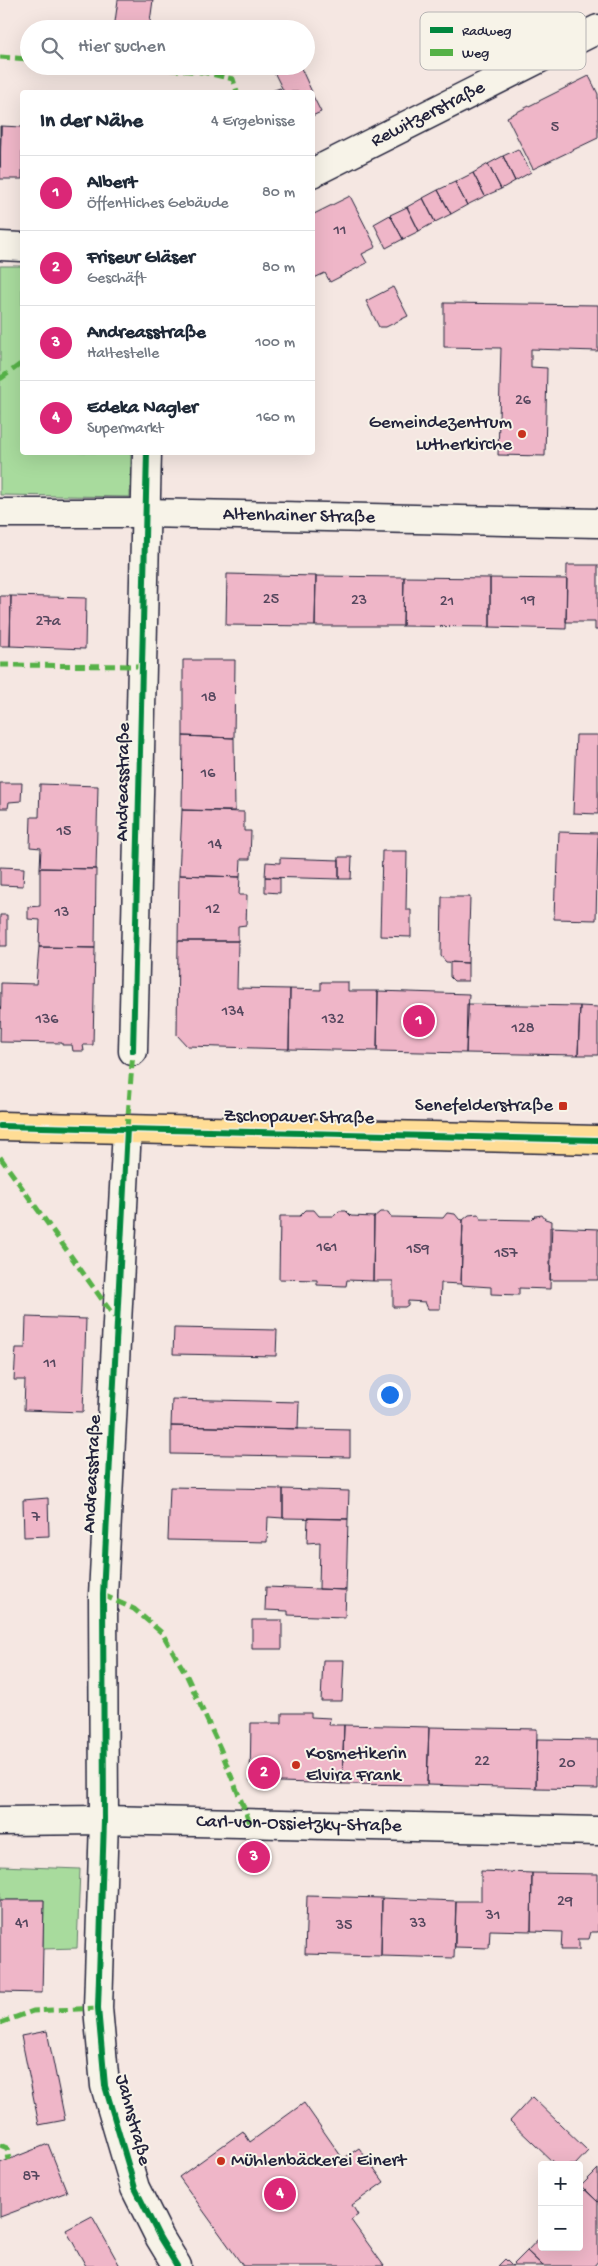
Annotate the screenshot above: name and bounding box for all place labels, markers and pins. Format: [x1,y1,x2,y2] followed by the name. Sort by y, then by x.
[369,412,512,457] place label: Gemeindezentrum Lutherkirche
[516,428,528,440] marker: Gemeindezentrum Lutherkirche
[403,1002,435,1040] pin: 1
[415,1095,553,1118] place label: Senefelderstraße
[557,1100,569,1112] marker: Senefelderstraße
[306,1743,407,1788] place label: Kosmetikerin Elvira Frank
[248,1754,280,1792] pin: 2
[290,1759,302,1771] marker: Kosmetikerin Elvira Frank
[238,1838,270,1876] pin: 3
[231,2150,408,2173] place label: Mühlenbäckerei Einert
[215,2155,227,2167] marker: Mühlenbäckerei Einert
[264,2175,296,2213] pin: 4

